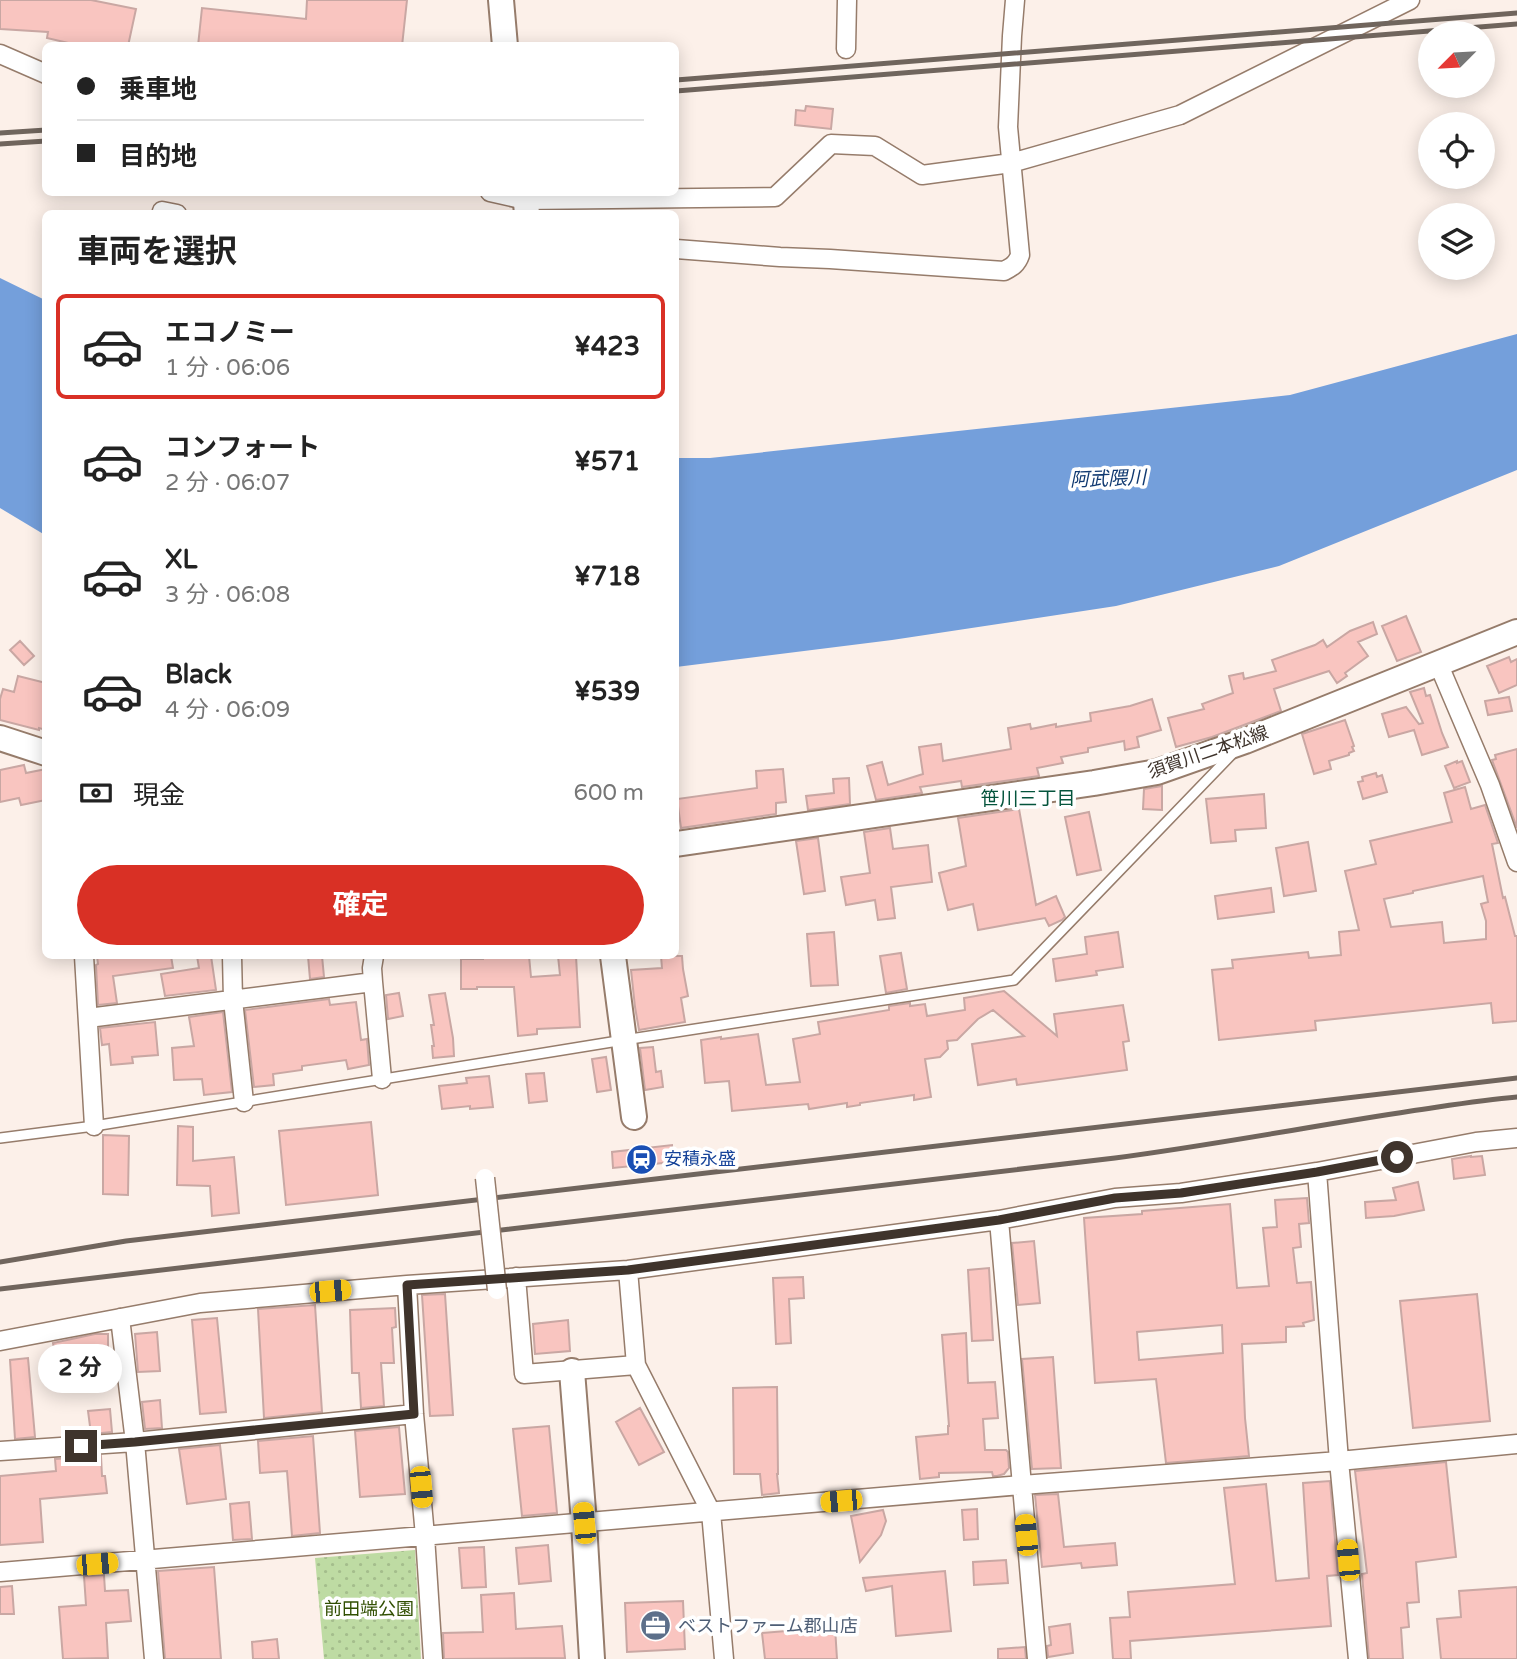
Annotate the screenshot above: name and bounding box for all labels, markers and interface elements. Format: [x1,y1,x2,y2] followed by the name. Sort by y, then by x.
[1418,21,1494,98] north arrow
[1418,21,1495,280] map controls
[119,74,197,105] text: 乗車地
[1418,112,1495,189] button: locate
[119,141,197,172] text: 目的地
[1418,203,1495,280] button: layers
[77,233,237,271] text: 車両を選択
[81,315,144,378] icon: car
[165,317,295,348] text: エコノミー
[574,331,640,362] text: ¥423
[165,354,290,382] text: 1 分 · 06:06
[81,430,144,493] icon: car
[165,432,320,463] text: コンフォート
[574,446,640,477] text: ¥571
[1070,467,1148,491] water label: 阿武隈川
[165,469,290,497] text: 2 分 · 06:07
[165,544,197,575] text: XL
[81,545,144,608] icon: car
[574,561,640,592] text: ¥718
[165,581,290,609] text: 3 分 · 06:08
[165,659,232,690] text: Black
[81,660,144,723] icon: car
[574,676,640,707] text: ¥539
[165,696,290,724] text: 4 分 · 06:09
[1145,721,1271,783] street label: 須賀川二本松線
[77,774,115,812] icon: cash
[574,779,644,807] text: 600 m
[133,780,185,811] text: 現金
[980,788,1076,810] district label: 笹川三丁目
[77,865,644,945] button: 確定
[1381,1141,1413,1173] route start
[624,1142,658,1176] station icon: 安積永盛
[664,1148,736,1170] place label: 安積永盛
[309,1279,352,1303] car
[39,1344,123,1394] callout: 2 分
[58,1354,102,1382] text: 2 分
[65,1430,97,1462] route end
[409,1465,434,1509] car
[820,1489,863,1513] car
[572,1501,597,1545] car
[1014,1513,1039,1557] car
[1336,1538,1361,1582] car
[76,1552,119,1576] car
[324,1598,414,1620] park label: 前田端公園
[638,1609,672,1643] office icon: ベストファーム郡山店
[678,1615,858,1637] place label: ベストファーム郡山店

